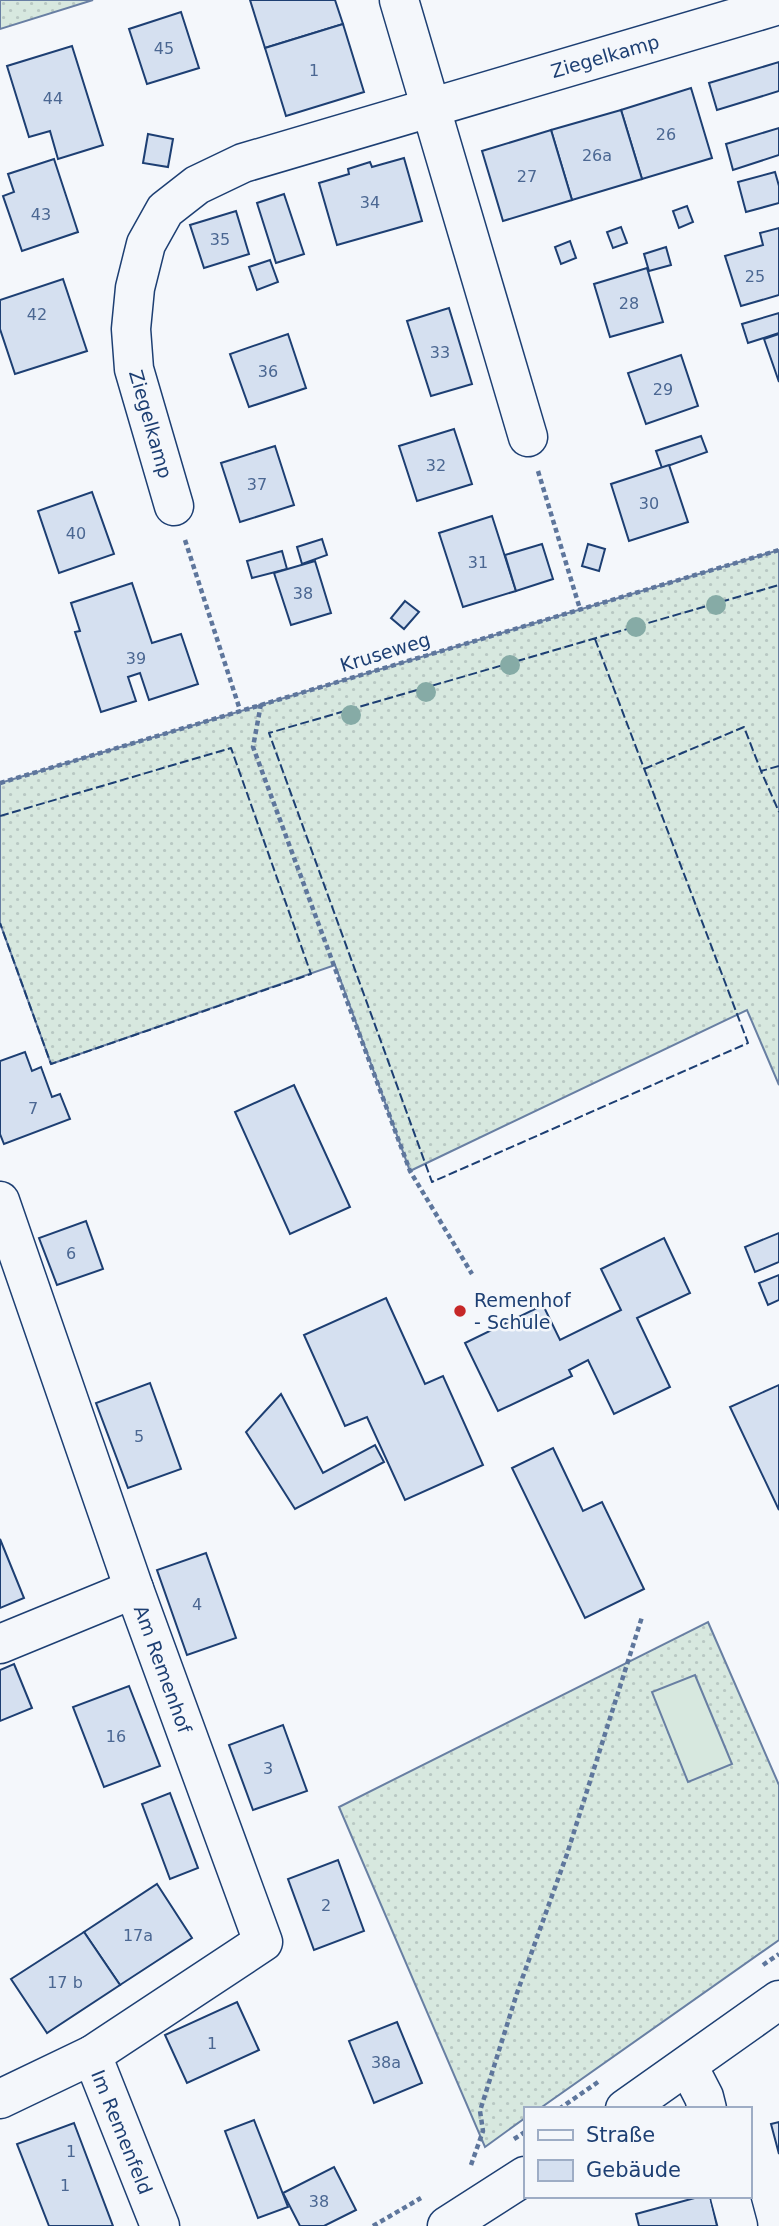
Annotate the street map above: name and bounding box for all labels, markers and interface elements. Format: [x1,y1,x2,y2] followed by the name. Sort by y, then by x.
[548,30,662,82] street label: Ziegelkamp
[154,39,174,58] house number: 45
[309,61,319,80] house number: 1
[43,89,63,108] house number: 44
[656,125,676,144] house number: 26
[582,146,612,165] house number: 26a
[517,167,537,186] house number: 27
[360,193,380,212] house number: 34
[31,205,51,224] house number: 43
[210,230,230,249] house number: 35
[745,267,765,286] house number: 25
[619,294,639,313] house number: 28
[27,305,47,324] house number: 42
[430,343,450,362] house number: 33
[258,362,278,381] house number: 36
[125,367,177,481] street label: Ziegelkamp
[653,380,673,399] house number: 29
[426,456,446,475] house number: 32
[247,475,267,494] house number: 37
[639,494,659,513] house number: 30
[66,524,86,543] house number: 40
[468,553,488,572] house number: 31
[293,584,313,603] house number: 38
[337,628,433,676] street label: Kruseweg
[126,649,146,668] house number: 39
[28,1099,38,1118] house number: 7
[66,1244,76,1263] house number: 6
[474,1289,572,1333] place label: Remenhof - Schule
[452,1303,468,1319] marker: Remenhof - Schule
[134,1427,144,1446] house number: 5
[192,1595,202,1614] house number: 4
[130,1602,197,1737] street label: Am Remenhof
[106,1727,126,1746] house number: 16
[263,1759,273,1778] house number: 3
[321,1896,331,1915] house number: 2
[123,1926,153,1945] house number: 17a
[47,1973,83,1992] house number: 17 b
[207,2034,217,2053] house number: 1
[371,2053,401,2072] house number: 38a
[87,2067,157,2197] street label: Im Remenfeld
[524,2107,751,2198] legend
[586,2123,655,2147] text: Straße
[66,2142,76,2161] house number: 1
[586,2158,681,2182] text: Gebäude
[60,2176,70,2195] house number: 1
[309,2192,329,2211] house number: 38

